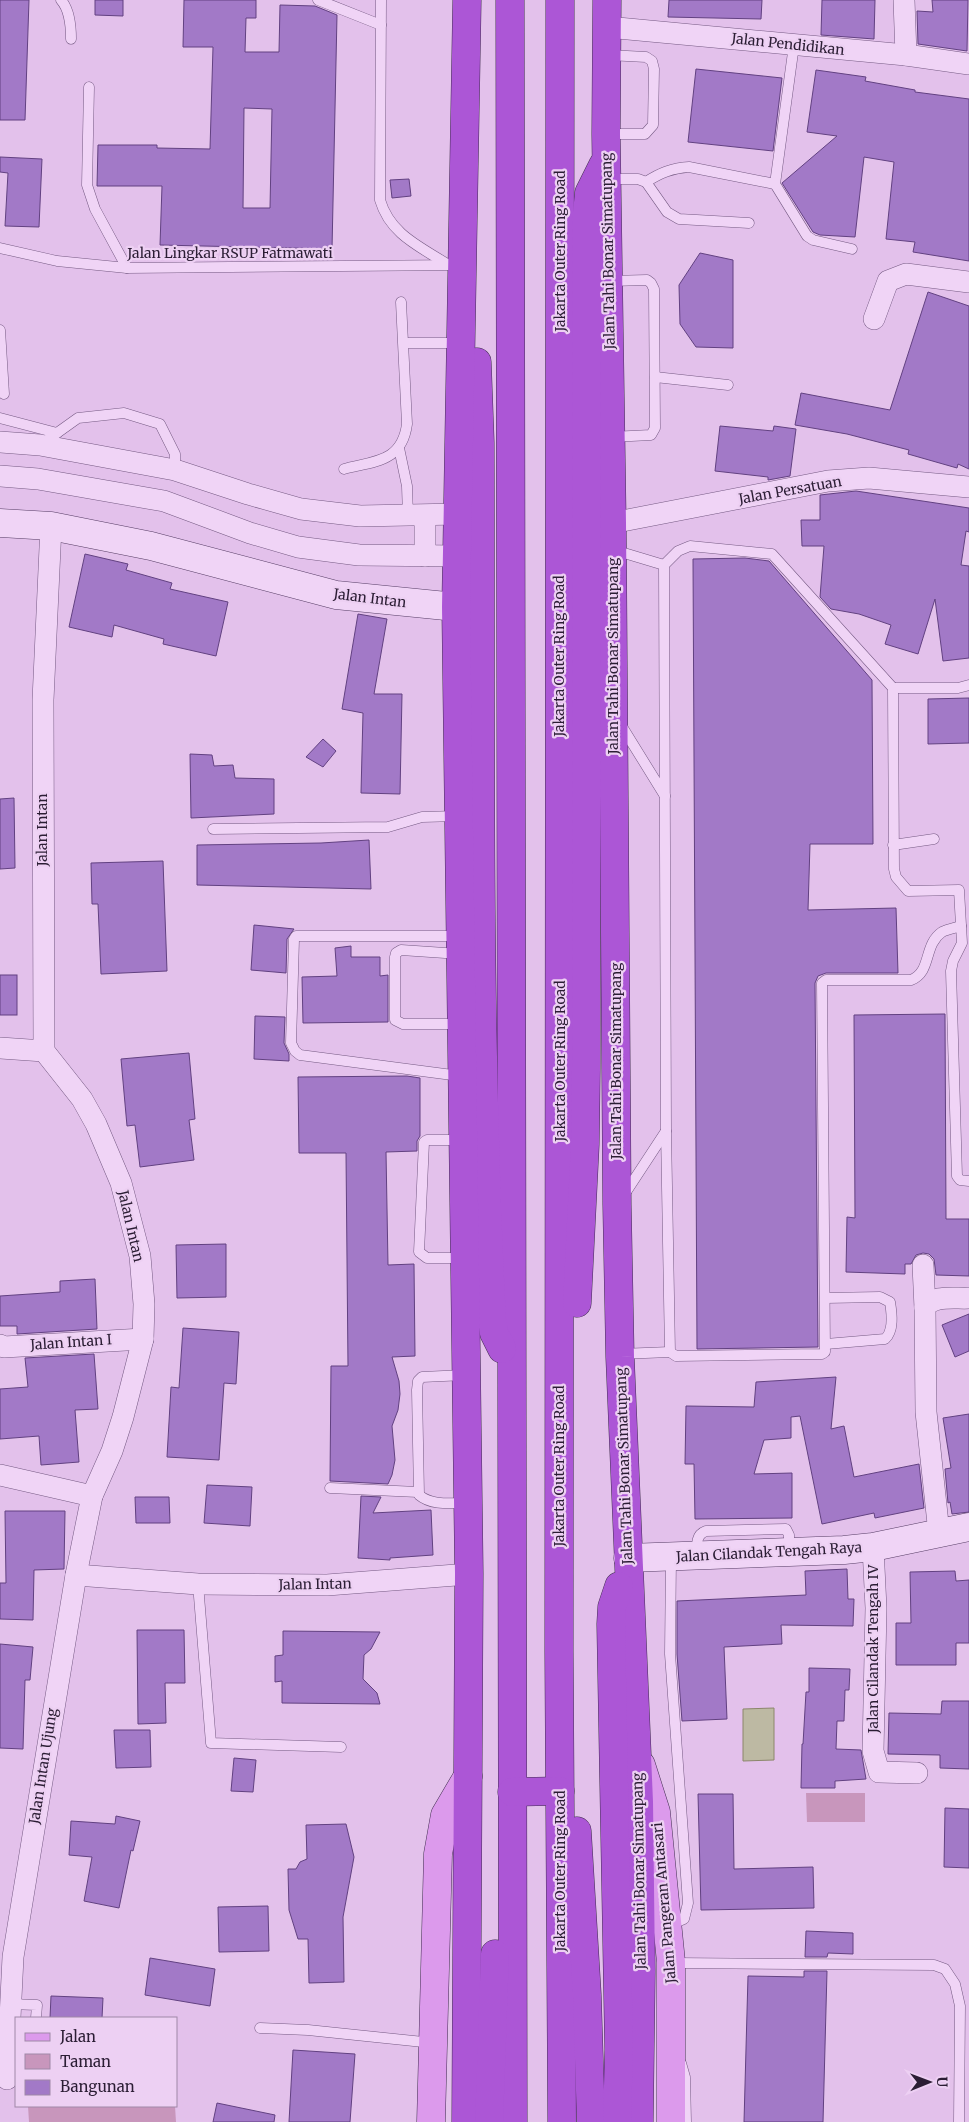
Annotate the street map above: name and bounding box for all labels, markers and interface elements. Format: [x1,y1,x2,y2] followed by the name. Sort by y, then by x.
[730,29,846,59] street label: Jalan Pendidikan
[597,152,619,351] street label: Jalan Tahi Bonar Simatupang
[551,170,569,333] street label: Jakarta Outer Ring Road
[126,244,333,262] street label: Jalan Lingkar RSUP Fatmawati
[736,472,843,508] street label: Jalan Persatuan
[604,557,622,756] street label: Jalan Tahi Bonar Simatupang
[550,575,568,738] street label: Jakarta Outer Ring Road
[332,584,407,611] street label: Jalan Intan
[33,793,51,868] street label: Jalan Intan
[607,962,625,1161] street label: Jalan Tahi Bonar Simatupang
[551,980,569,1143] street label: Jakarta Outer Ring Road
[114,1187,148,1264] street label: Jalan Intan
[29,1330,112,1354] street label: Jalan Intan I
[612,1367,636,1566] street label: Jalan Tahi Bonar Simatupang
[550,1385,568,1548] street label: Jakarta Outer Ring Road
[674,1538,863,1566] street label: Jalan Cilandak Tengah Raya
[864,1564,882,1734] street label: Jalan Cilandak Tengah IV
[277,1574,352,1594] street label: Jalan Intan
[25,1706,61,1826] street label: Jalan Intan Ujung
[628,1772,650,1971] street label: Jalan Tahi Bonar Simatupang
[551,1790,569,1953] street label: Jakarta Outer Ring Road
[648,1821,680,1985] street label: Jalan Pangeran Antasari
[15,2017,178,2107] legend
[59,2027,96,2046] text: Jalan
[60,2052,111,2071] text: Taman
[904,2057,954,2107] north arrow
[933,2076,951,2088] text: U
[60,2077,135,2096] text: Bangunan

